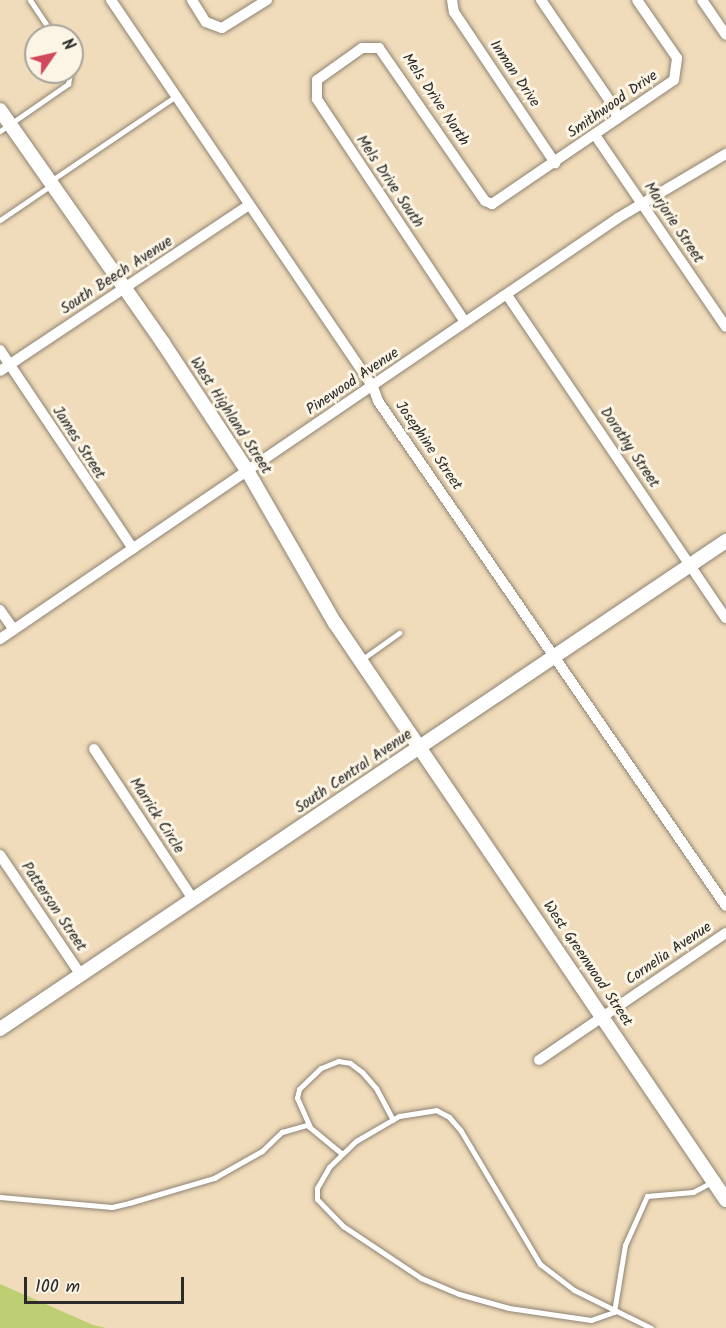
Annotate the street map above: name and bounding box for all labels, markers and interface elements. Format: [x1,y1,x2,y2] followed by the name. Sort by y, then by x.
[24,24,84,84] north arrow
[54,34,81,56] text: N
[485,37,543,111] street label: Inman Drive
[397,50,473,150] street label: Mels Drive North
[565,67,661,143] street label: Smithwood Drive
[351,132,427,232] street label: Mels Drive South
[639,179,707,267] street label: Marjorie Street
[58,233,176,319] street label: South Beech Avenue
[303,344,403,420] street label: Pinewood Avenue
[185,354,275,478] street label: West Highland Street
[391,398,465,494] street label: Josephine Street
[48,403,108,483] street label: James Street
[595,404,663,492] street label: Dorothy Street
[292,726,416,818] street label: South Central Avenue
[125,775,187,857] street label: Marrick Circle
[17,859,89,955] street label: Patterson Street
[538,898,636,1030] street label: West Greenwood Street
[623,919,715,989] street label: Cornelia Avenue
[27,1265,188,1303] scale bar
[35,1273,80,1302] text: 100 m

